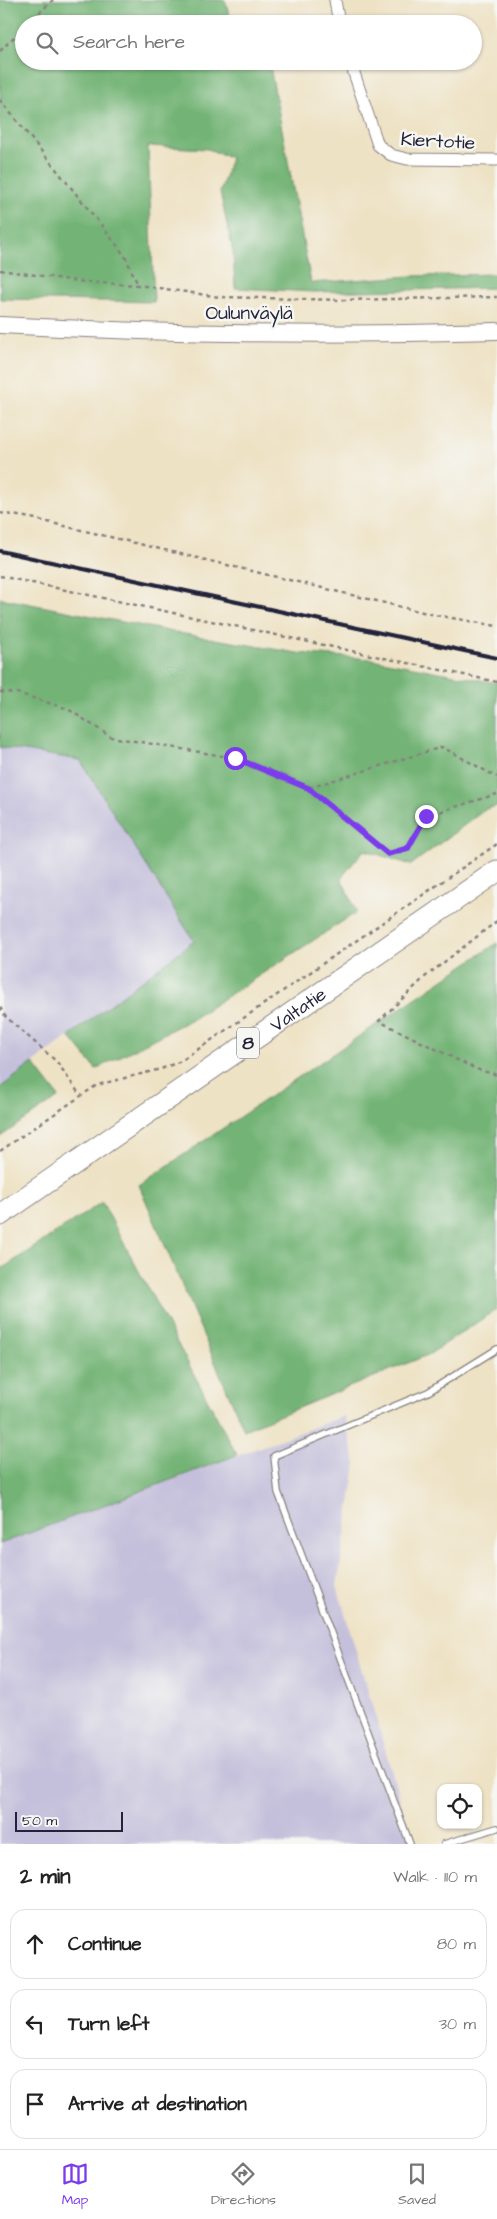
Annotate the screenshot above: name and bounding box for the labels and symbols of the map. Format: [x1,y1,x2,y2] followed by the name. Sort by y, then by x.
[400,126,476,157] street label: Kiertotie
[205,300,293,328] street label: Oulunväylä
[224,747,247,770] route start
[415,805,438,828] route end
[265,981,332,1039] street label: Valtatie
[237,1028,259,1058] road number: 8
[15,1809,122,1832] scale bar

